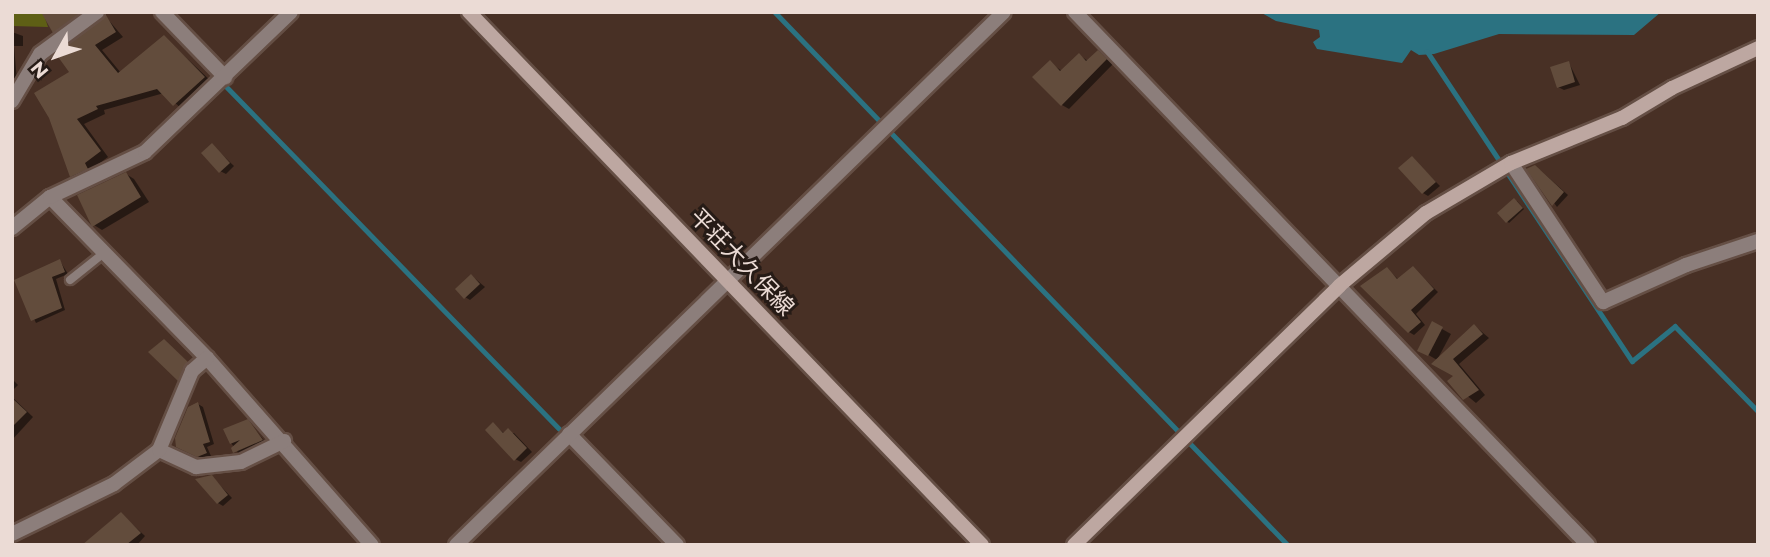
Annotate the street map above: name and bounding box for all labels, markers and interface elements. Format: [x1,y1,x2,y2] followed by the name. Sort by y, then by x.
[21,21,91,91] north arrow
[26,57,53,83] text: N
[684,203,800,321] street label: 平荘大久保線

